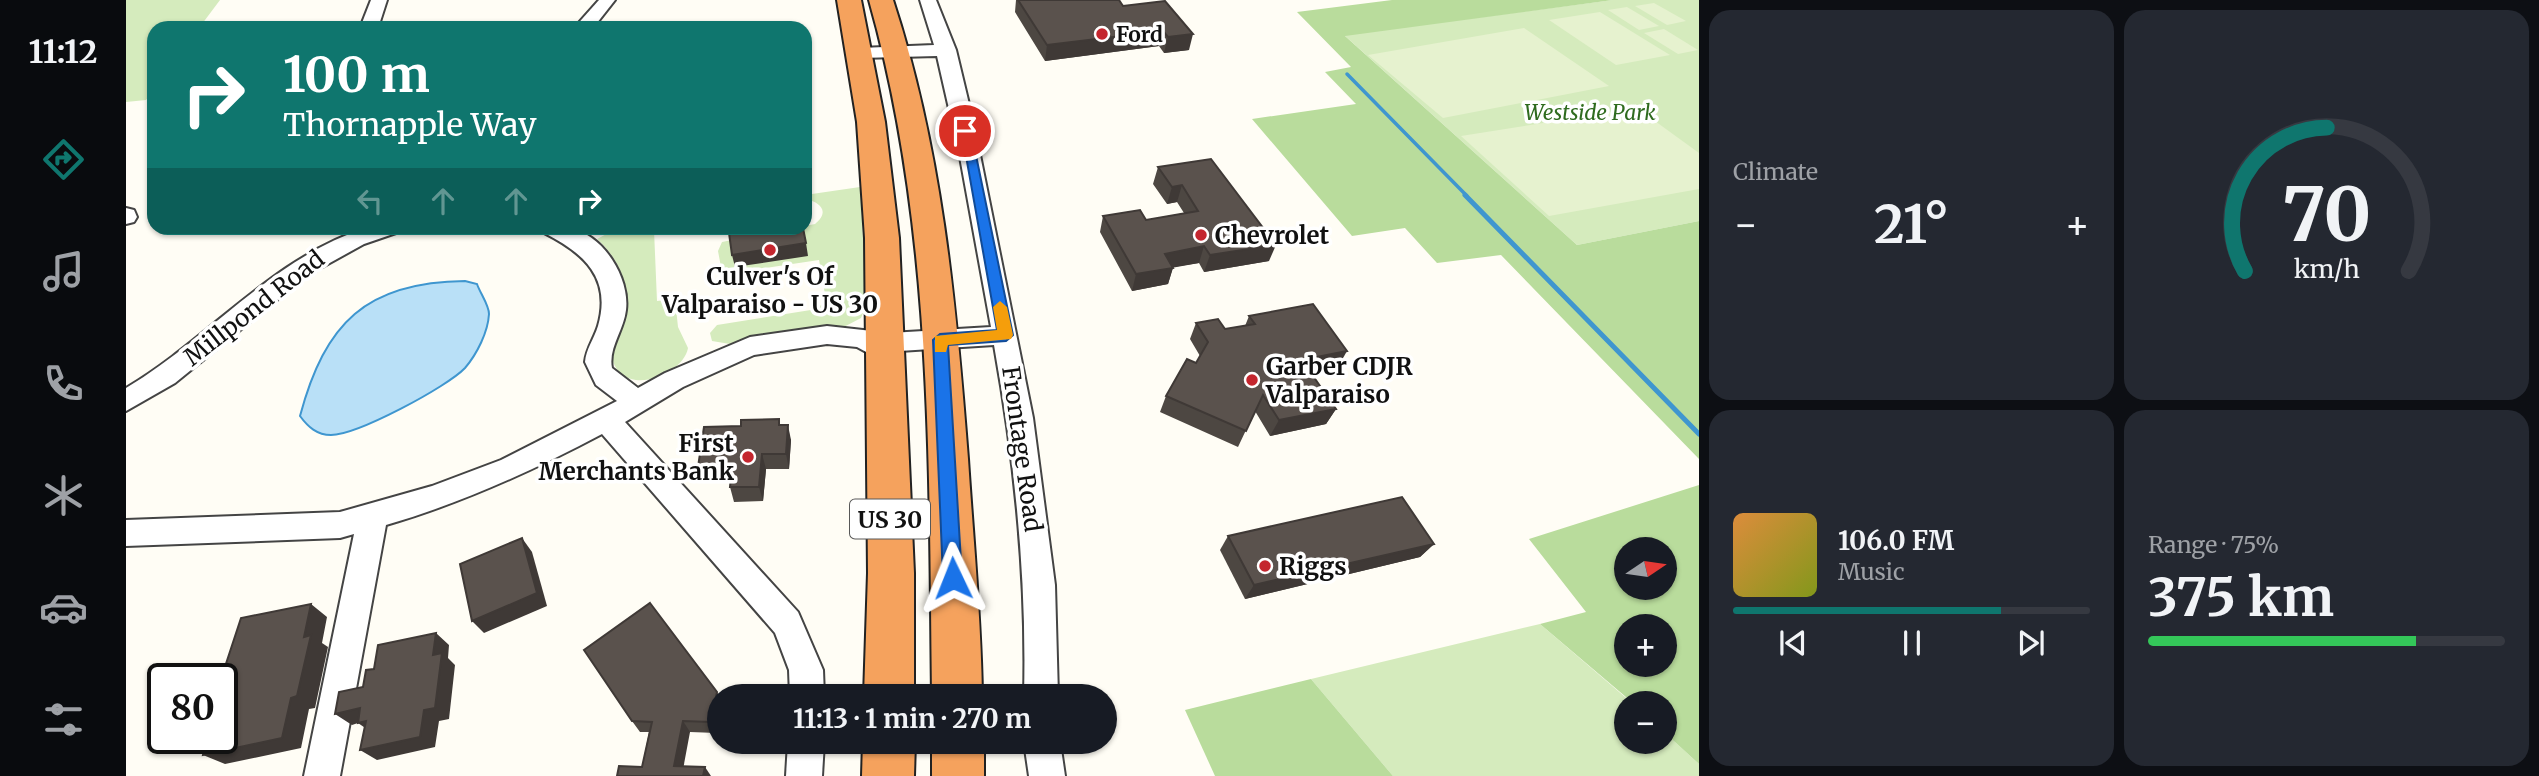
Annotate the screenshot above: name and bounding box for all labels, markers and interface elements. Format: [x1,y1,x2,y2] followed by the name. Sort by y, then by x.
[1116,21,1163,48] place label: Ford
[1094,26,1110,42] marker: Ford
[29,32,97,72] text: 11:12
[283,44,430,105] text: 100 m
[168,49,259,140] icon: right
[1524,99,1656,126] park label: Westside Park
[935,101,995,161] pin
[283,105,537,145] text: Thornapple Way
[946,112,984,150] icon: arrive
[39,135,88,184] icon: directions
[1733,157,1818,186] text: Climate
[2282,169,2371,261] text: 70
[351,182,389,220] icon: left
[424,182,462,220] icon: ahead
[497,182,535,220] icon: ahead
[570,182,608,220] icon: right
[1874,192,1949,257] text: 21°
[1733,201,1758,248] text: −
[2065,201,2090,248] text: +
[1215,220,1330,251] place label: Chevrolet
[1193,227,1209,243] marker: Chevrolet
[762,242,778,258] marker: Culver's Of Valparaiso - US 30
[178,244,330,372] street label: Millpond Road
[39,247,88,296] icon: music
[2293,253,2360,285] text: km/h
[661,261,878,320] place label: Culver's Of Valparaiso - US 30
[1265,351,1413,410] place label: Garber CDJR Valparaiso
[39,359,88,408] icon: phone
[995,364,1049,534] street label: Frontage Road
[1244,372,1260,388] marker: Garber CDJR Valparaiso
[539,428,734,487] place label: First Merchants Bank
[740,449,756,465] marker: First Merchants Bank
[39,471,88,520] icon: climate
[850,499,930,538] road number: US 30
[1838,524,1954,557] text: 106.0 FM
[2148,530,2279,559] text: Range · 75%
[1614,537,1676,600] north arrow
[1614,537,1677,754] map controls
[916,541,990,615] position arrow
[1279,551,1347,582] place label: Riggs
[1838,557,1905,586] text: Music
[1257,558,1273,574] marker: Riggs
[2148,565,2334,630] text: 375 km
[39,583,88,632] icon: car
[1614,614,1677,677] button: +
[1774,624,1812,662] icon: previous
[1893,624,1931,662] icon: pause
[2012,624,2050,662] icon: next
[147,663,238,754] speed limit sign: 80
[1614,691,1677,754] button: −
[39,695,88,744] icon: filters
[793,702,1031,735] text: 11:13 · 1 min · 270 m

